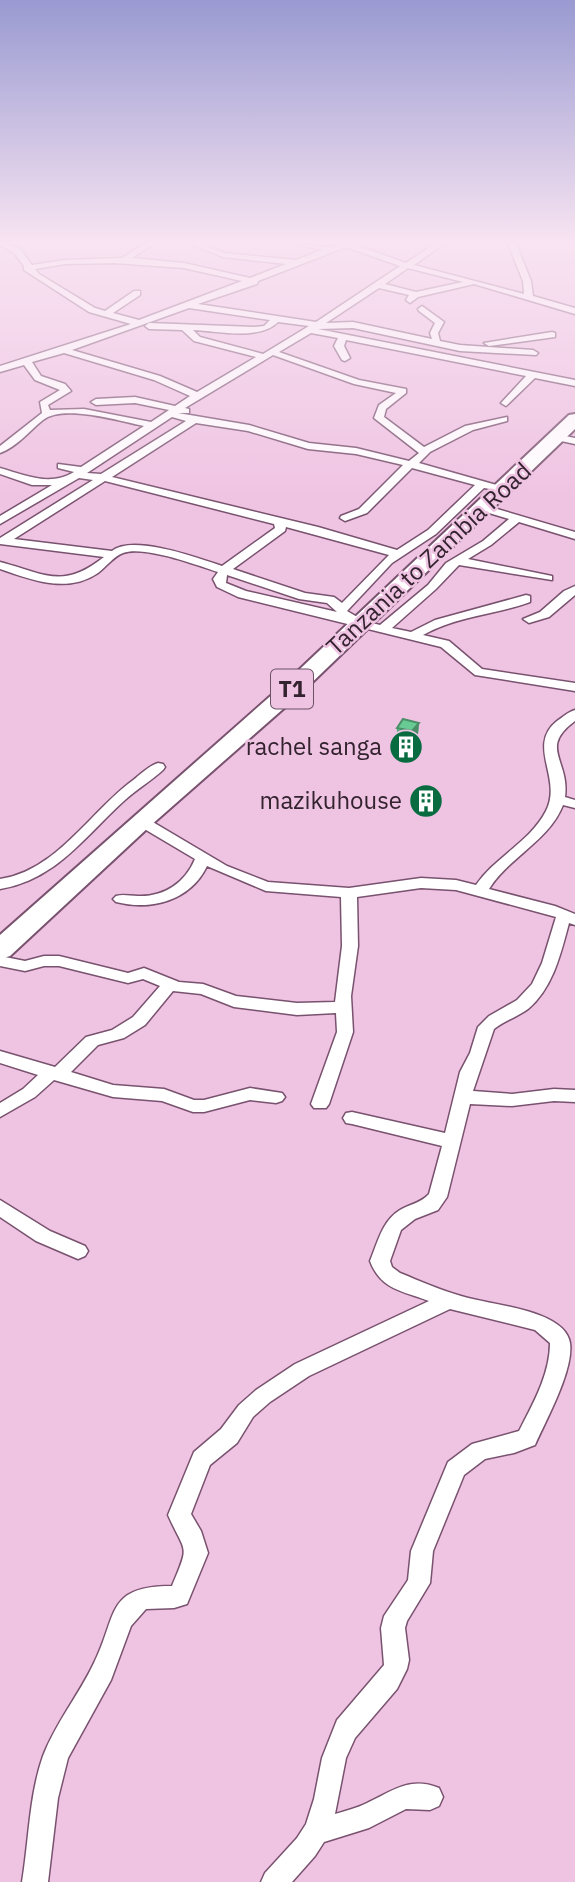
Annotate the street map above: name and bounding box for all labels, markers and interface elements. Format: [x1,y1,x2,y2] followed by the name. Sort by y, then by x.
[319,455,538,662] street label: Tanzania to Zambia Road
[271,670,313,708] road number: T1
[387,728,425,766] building icon: rachel sanga
[246,730,382,762] place label: rachel sanga
[407,782,445,820] building icon: mazikuhouse
[259,784,402,816] place label: mazikuhouse

